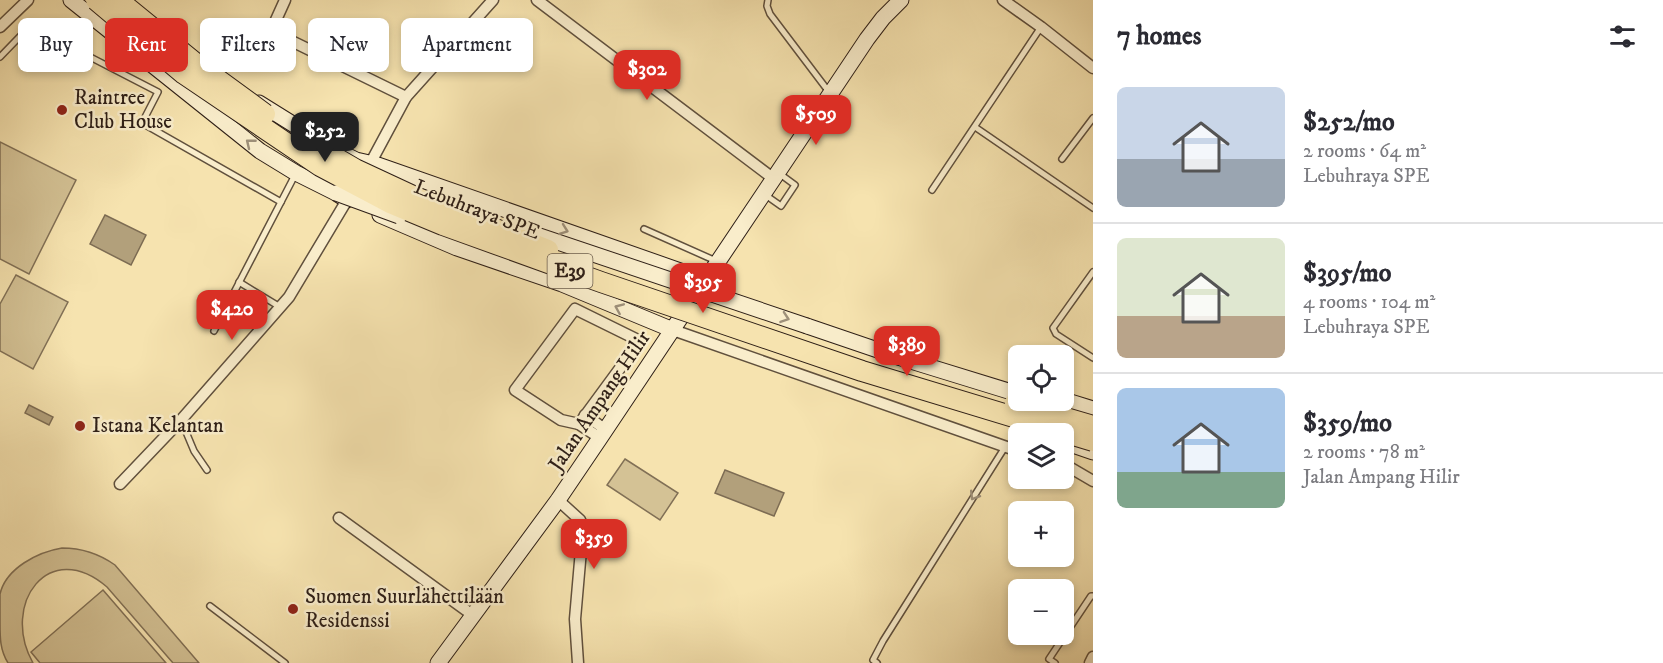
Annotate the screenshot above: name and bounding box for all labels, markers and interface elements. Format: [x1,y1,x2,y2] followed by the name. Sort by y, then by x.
[18,18,93,72] chip: Buy
[105,18,188,72] chip: Rent
[200,18,296,72] chip: Filters
[308,18,389,72] chip: New
[401,18,533,72] chip: Apartment
[1117,20,1201,53] text: 7 homes
[1606,20,1639,53] icon: filters
[611,50,683,101] pin: $302
[628,57,666,82] text: $302
[74,85,172,135] place label: Raintree Club House
[780,95,852,146] pin: $509
[795,102,837,127] text: $509
[55,103,69,117] marker: Raintree Club House
[1303,106,1395,139] text: $252/mo
[1165,111,1237,183] icon: home
[289,112,361,163] pin: $252
[305,119,345,144] text: $252
[245,139,256,150] one-way arrow
[1303,139,1426,164] text: 2 rooms · 64 m²
[1303,164,1430,189] text: Lebuhraya SPE
[410,174,544,246] street label: Lebuhraya SPE
[558,222,569,235] one-way arrow
[548,254,592,288] road number: E39
[1303,257,1391,290] text: $395/mo
[1165,262,1237,334] icon: home
[667,263,739,314] pin: $395
[684,270,722,295] text: $395
[196,290,268,341] pin: $420
[1303,290,1435,315] text: 4 rooms · 104 m²
[210,297,254,322] text: $420
[614,303,625,315] one-way arrow
[779,311,790,323] one-way arrow
[1303,315,1430,340] text: Lebuhraya SPE
[542,325,657,478] street label: Jalan Ampang Hilir
[871,326,943,377] pin: $389
[888,333,926,358] text: $389
[1008,345,1074,645] map controls
[1008,345,1074,411] button: locate
[1303,407,1392,440] text: $359/mo
[1165,412,1237,484] icon: home
[92,413,224,439] place label: Istana Kelantan
[73,419,87,433] marker: Istana Kelantan
[1008,423,1074,489] button: layers
[1303,440,1425,465] text: 2 rooms · 78 m²
[1303,465,1460,490] text: Jalan Ampang Hilir
[971,490,982,501] one-way arrow
[1008,501,1074,567] button: +
[558,519,630,570] pin: $359
[575,526,613,551] text: $359
[1008,579,1074,645] button: −
[305,584,504,634] place label: Suomen Suurlähettilään Residenssi
[286,602,300,616] marker: Suomen Suurlähettilään Residenssi

